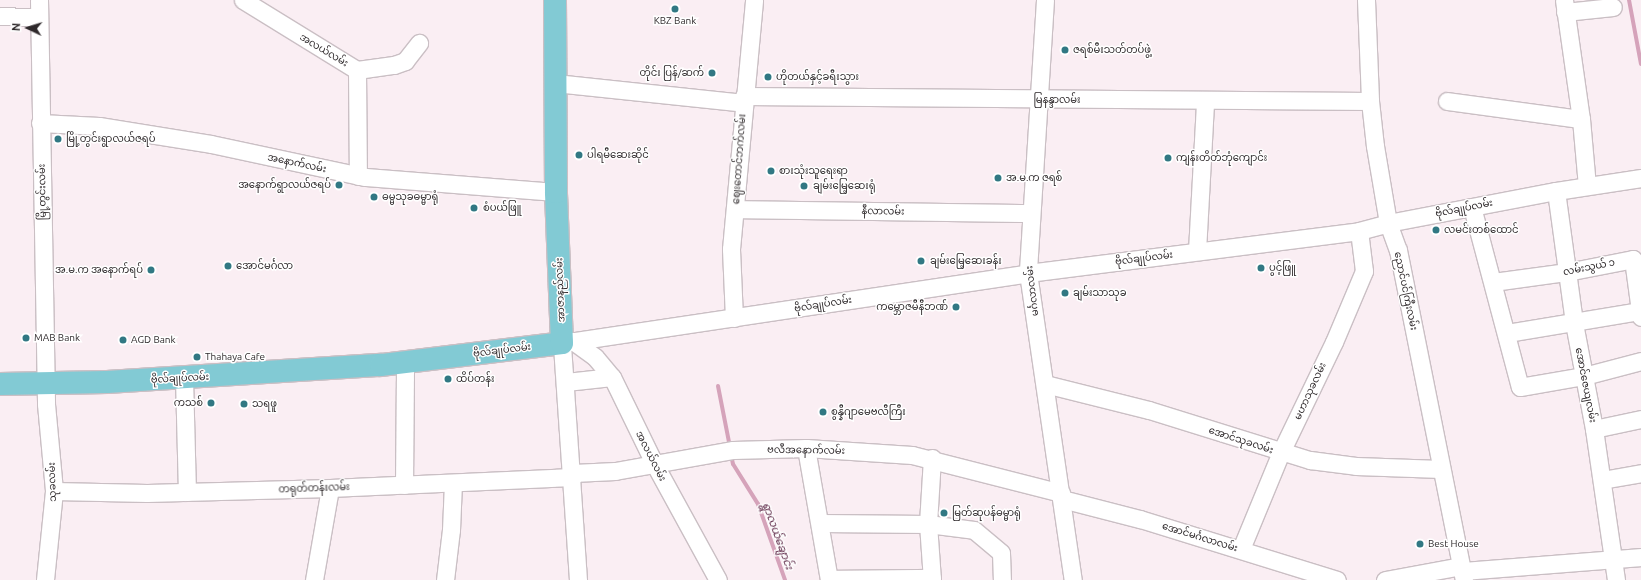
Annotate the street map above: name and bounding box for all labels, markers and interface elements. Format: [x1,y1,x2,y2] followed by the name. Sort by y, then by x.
[670,4,680,14] marker: KBZ Bank
[8,8,48,48] north arrow
[654,15,696,27] place label: KBZ Bank
[10,23,22,32] text: N
[297,31,351,69] street label: အလယ်လမ်း
[1073,44,1151,56] place label: ဇရစ်မီးသတ်တပ်ဖွဲ့
[1060,45,1070,55] marker: ဇရစ်မီးသတ်တပ်ဖွဲ့
[640,67,704,79] place label: တိုင်း ပြန်/ဆက်
[707,68,717,78] marker: တိုင်း ပြန်/ဆက်
[776,71,859,83] place label: ဟိုတယ်နှင့်ခရီးသွား
[763,72,773,82] marker: ဟိုတယ်နှင့်ခရီးသွား
[1033,94,1081,106] street label: မြနန္ဒာလမ်း
[730,113,748,205] street label: ဈေးတောင်ဘက်လမ်း
[66,133,155,145] place label: မြို့တွင်းရွာလယ်ဇရပ်
[53,134,63,144] marker: မြို့တွင်းရွာလယ်ဇရပ်
[587,149,649,161] place label: ပါရမီဆေးဆိုင်
[574,150,584,160] marker: ပါရမီဆေးဆိုင်
[266,151,328,175] street label: အနောက်လမ်း
[1176,152,1267,164] place label: ကျန်းတိတ်ဘုံကျောင်း
[1163,153,1173,163] marker: ကျန်းတိတ်ဘုံကျောင်း
[36,164,48,220] street label: မြို့တွင်းလမ်း
[779,165,848,177] place label: စားသုံးသူရေးရာ
[766,166,776,176] marker: စားသုံးသူရေးရာ
[1006,172,1062,184] place label: အ.မ.က ဇရစ်
[993,173,1003,183] marker: အ.မ.က ဇရစ်
[238,179,331,191] place label: အနောက်ရွာလယ်ဇရပ်
[334,180,344,190] marker: အနောက်ရွာလယ်ဇရပ်
[798,180,810,192] marker: ချမ်းမြေ့ဆေးရုံ
[813,180,875,192] place label: ချမ်းမြေ့ဆေးရုံ
[382,191,438,203] place label: ဓမ္မသုခဓမ္မာရုံ
[369,192,379,202] marker: ဓမ္မသုခဓမ္မာရုံ
[1434,197,1494,219] street label: ဗိုလ်ချုပ်လမ်း
[468,202,480,214] marker: စံပယ်ဖြူ
[483,202,521,214] place label: စံပယ်ဖြူ
[861,205,905,217] street label: နီလာလမ်း
[1444,224,1518,236] place label: လမင်းတစ်ထောင်
[1431,225,1441,235] marker: လမင်းတစ်ထောင်
[1114,248,1174,268] street label: ဗိုလ်ချုပ်လမ်း
[1392,251,1420,331] street label: ညောင်ပင်ကြီးလမ်း
[915,255,927,267] marker: ချမ်းမြေ့ဆေးခန်း
[930,255,1002,267] place label: ချမ်းမြေ့ဆေးခန်း
[1562,256,1616,278] street label: လမ်းသွယ် ၁
[553,257,567,323] street label: အာဇာနည်လမ်း
[236,260,293,272] place label: အောင်မင်္ဂလာ
[223,261,233,271] marker: အောင်မင်္ဂလာ
[1269,262,1296,274] place label: ပွင့်ဖြူ
[1256,263,1266,273] marker: ပွင့်ဖြူ
[55,264,143,276] place label: အ.မ.က အနောက်ရပ်
[146,265,156,275] marker: အ.မ.က အနောက်ရပ်
[1023,265,1041,317] street label: မင်္ဂလာလမ်း
[1073,287,1126,299] place label: ချမ်းသာသုခ
[1060,288,1070,298] marker: ချမ်းသာသုခ
[793,294,853,314] street label: ဗိုလ်ချုပ်လမ်း
[876,301,948,313] place label: ကမ္ဘောဇမီနီဘဏ်
[951,302,961,312] marker: ကမ္ဘောဇမီနီဘဏ်
[34,332,80,344] place label: MAB Bank
[21,333,31,343] marker: MAB Bank
[131,334,176,346] place label: AGD Bank
[118,335,128,345] marker: AGD Bank
[472,340,532,360] street label: ဗိုလ်ချုပ်လမ်း
[1573,346,1599,424] street label: အောင်ဇေယျလမ်း
[205,351,265,363] place label: Thahaya Cafe
[192,352,202,362] marker: Thahaya Cafe
[1291,360,1329,422] street label: မဟာသုခလမ်း
[151,370,209,386] street label: ဗိုလ်ချုပ်လမ်း
[456,373,494,385] place label: ထိပ်တန်း
[443,374,453,384] marker: ထိပ်တန်း
[174,397,203,409] place label: ကသစ်
[206,398,216,408] marker: ကသစ်
[252,398,277,410] place label: သရဖူ
[239,399,249,409] marker: သရဖူ
[831,406,906,418] place label: စွန္နီဂျာမေဗလီကြီး
[818,407,828,417] marker: စွန္နီဂျာမေဗလီကြီး
[1207,424,1275,456] street label: အောင်သုခလမ်း
[633,429,669,483] street label: အလယ်လမ်း
[767,443,845,457] street label: ဗလီအနောက်လမ်း
[45,462,59,502] street label: သုခလမ်း
[278,481,350,495] street label: တရုတ်တန်းလမ်း
[760,501,796,571] water label: ရွာလယ်ချောင်း
[952,507,1021,519] place label: မြတ်ဆုပန်ဓမ္မာရုံ
[939,508,949,518] marker: မြတ်ဆုပန်ဓမ္မာရုံ
[1161,520,1239,554] street label: အောင်မင်္ဂလာလမ်း
[1428,538,1479,550] place label: Best House
[1415,539,1425,549] marker: Best House

